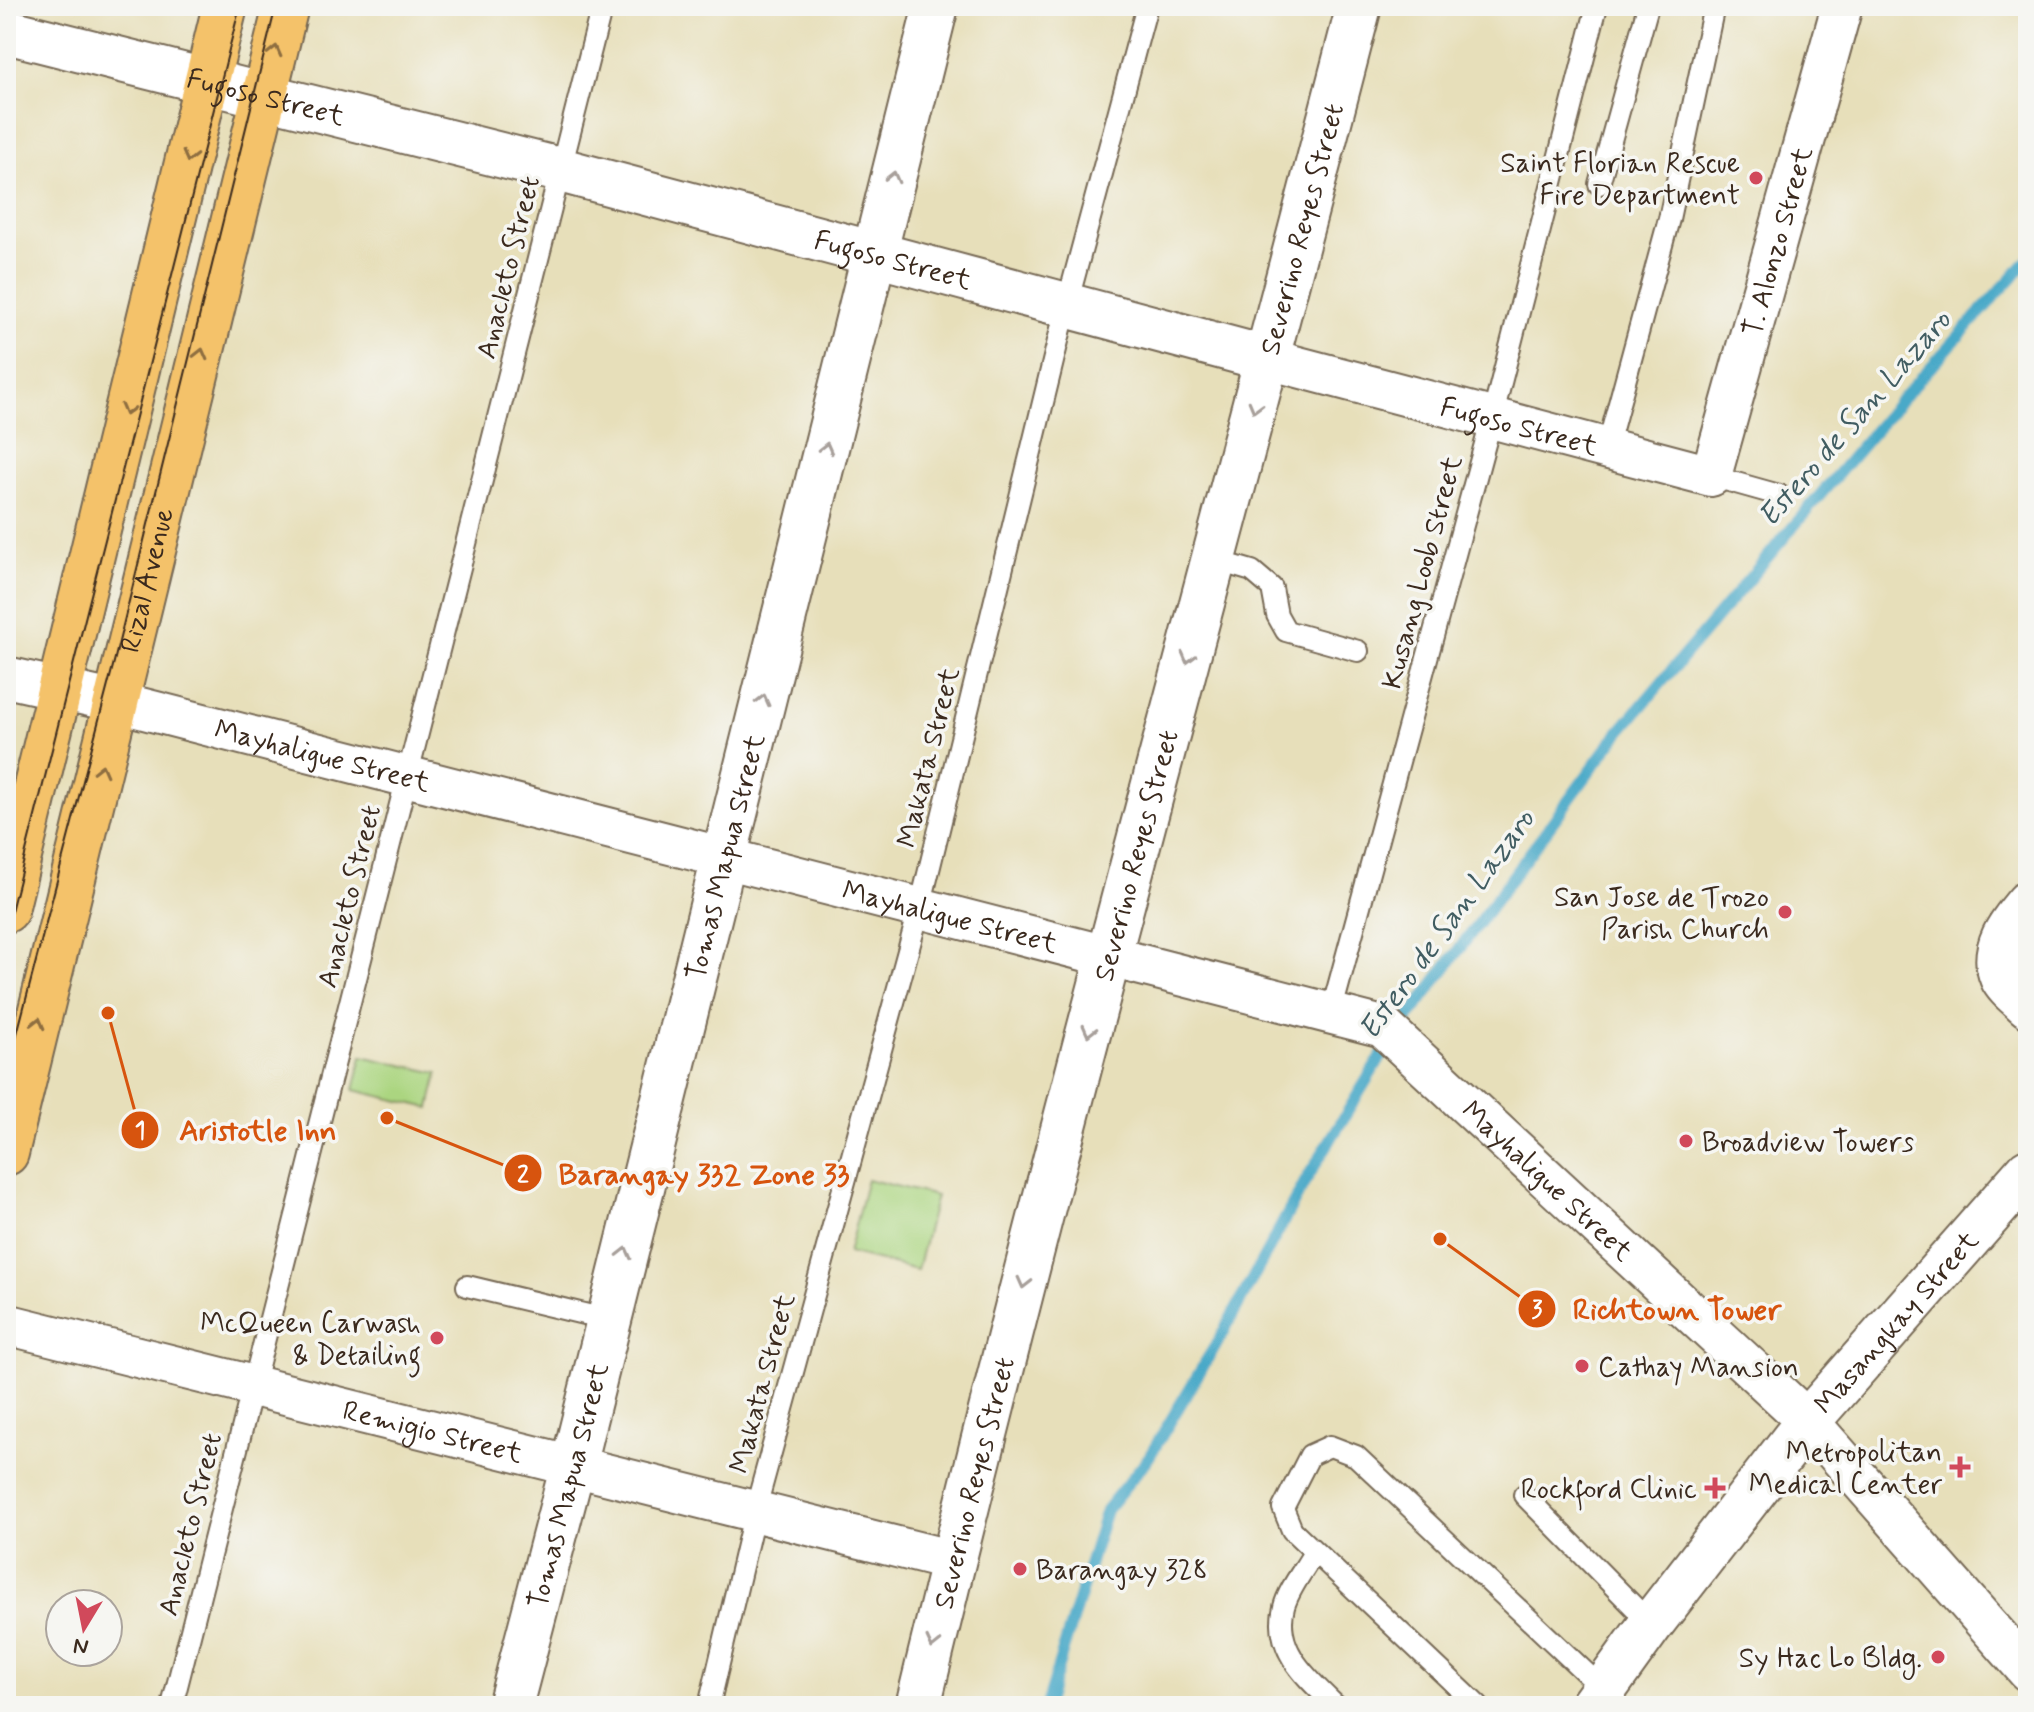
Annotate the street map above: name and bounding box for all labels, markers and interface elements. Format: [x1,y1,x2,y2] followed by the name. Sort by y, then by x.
[265,44,282,58] one-way arrow
[183,61,349,136] street label: Fugoso Street
[1253,100,1354,359] street label: Severino Reyes Street
[1735,142,1823,341] street label: T. Alonzo Street
[1500,146,1740,215] place label: Saint Florian Rescue Fire Department
[181,149,198,163] one-way arrow
[1747,169,1765,187] marker: Saint Florian Rescue Fire Department
[884,171,901,184] one-way arrow
[469,172,550,363] street label: Anacleto Street
[810,223,976,300] street label: Fugoso Street
[1750,302,1961,536] water label: Estero de San Lazaro
[192,348,209,362] one-way arrow
[1436,389,1602,466] street label: Fugoso Street
[1248,399,1264,413] one-way arrow
[120,402,137,416] one-way arrow
[817,442,834,456] one-way arrow
[1374,451,1472,693] street label: Kusang Loob Street
[113,504,184,657] street label: Rizal Avenue
[1180,650,1197,664] one-way arrow
[889,663,970,852] street label: Makata Street
[754,694,771,708] one-way arrow
[210,712,434,803] street label: Mayhaligue Street
[1087,726,1189,986] street label: Severino Reyes Street
[678,730,775,984] street label: Tomas Mapua Street
[91,764,108,778] one-way arrow
[310,801,391,992] street label: Anacleto Street
[1351,801,1544,1048] water label: Estero de San Lazaro
[838,873,1062,964] street label: Mayhaligue Street
[1554,880,1769,949] place label: San Jose de Trozo Parish Church
[1776,903,1794,921] marker: San Jose de Trozo Parish Church
[29,1016,46,1030] one-way arrow
[1081,1023,1098,1037] one-way arrow
[1453,1093,1640,1271] street label: Mayhaligue Street
[120,1103,356,1157] callout: Aristotle Inn
[179,1112,337,1151] text: Aristotle Inn
[135,1116,145,1147] text: 1
[1702,1125,1914,1162] place label: Broadview Towers
[1677,1132,1695,1150] marker: Broadview Towers
[503,1146,866,1200] callout: Barangay 332 Zone 33
[559,1156,850,1196] text: Barangay 332 Zone 33
[517,1160,529,1191] text: 2
[1807,1223,1988,1423] street label: Masangkay Street
[616,1247,633,1261] one-way arrow
[1017,1275,1034,1289] one-way arrow
[1517,1282,1798,1336] callout: Richtown Tower
[722,1289,805,1478] street label: Makata Street
[1573,1291,1782,1330] text: Richtown Tower
[1532,1295,1543,1326] text: 3
[200,1306,421,1378] place label: McQueen Carwash & Detailing
[428,1329,446,1347] marker: McQueen Carwash & Detailing
[1598,1350,1799,1387] place label: Cathay Mansion
[926,1353,1025,1613] street label: Severino Reyes Street
[1573,1357,1591,1375] marker: Cathay Mansion
[520,1359,619,1613] street label: Tomas Mapua Street
[338,1393,526,1474] street label: Remigio Street
[151,1429,232,1620] street label: Anacleto Street
[1749,1435,1942,1504] place label: Metropolitan Medical Center
[1949,1456,1971,1478] marker: Metropolitan Medical Center
[1521,1472,1697,1511] place label: Rockford Clinic
[1704,1477,1726,1499] marker: Rockford Clinic
[1036,1553,1208,1590] place label: Barangay 328
[1011,1560,1029,1578] marker: Barangay 328
[44,1588,124,1668] north arrow
[71,1631,91,1661] text: N
[926,1636,943,1650] one-way arrow
[1739,1641,1922,1680] place label: Sy Hac Lo Bldg.
[1929,1648,1947,1666] marker: Sy Hac Lo Bldg.

